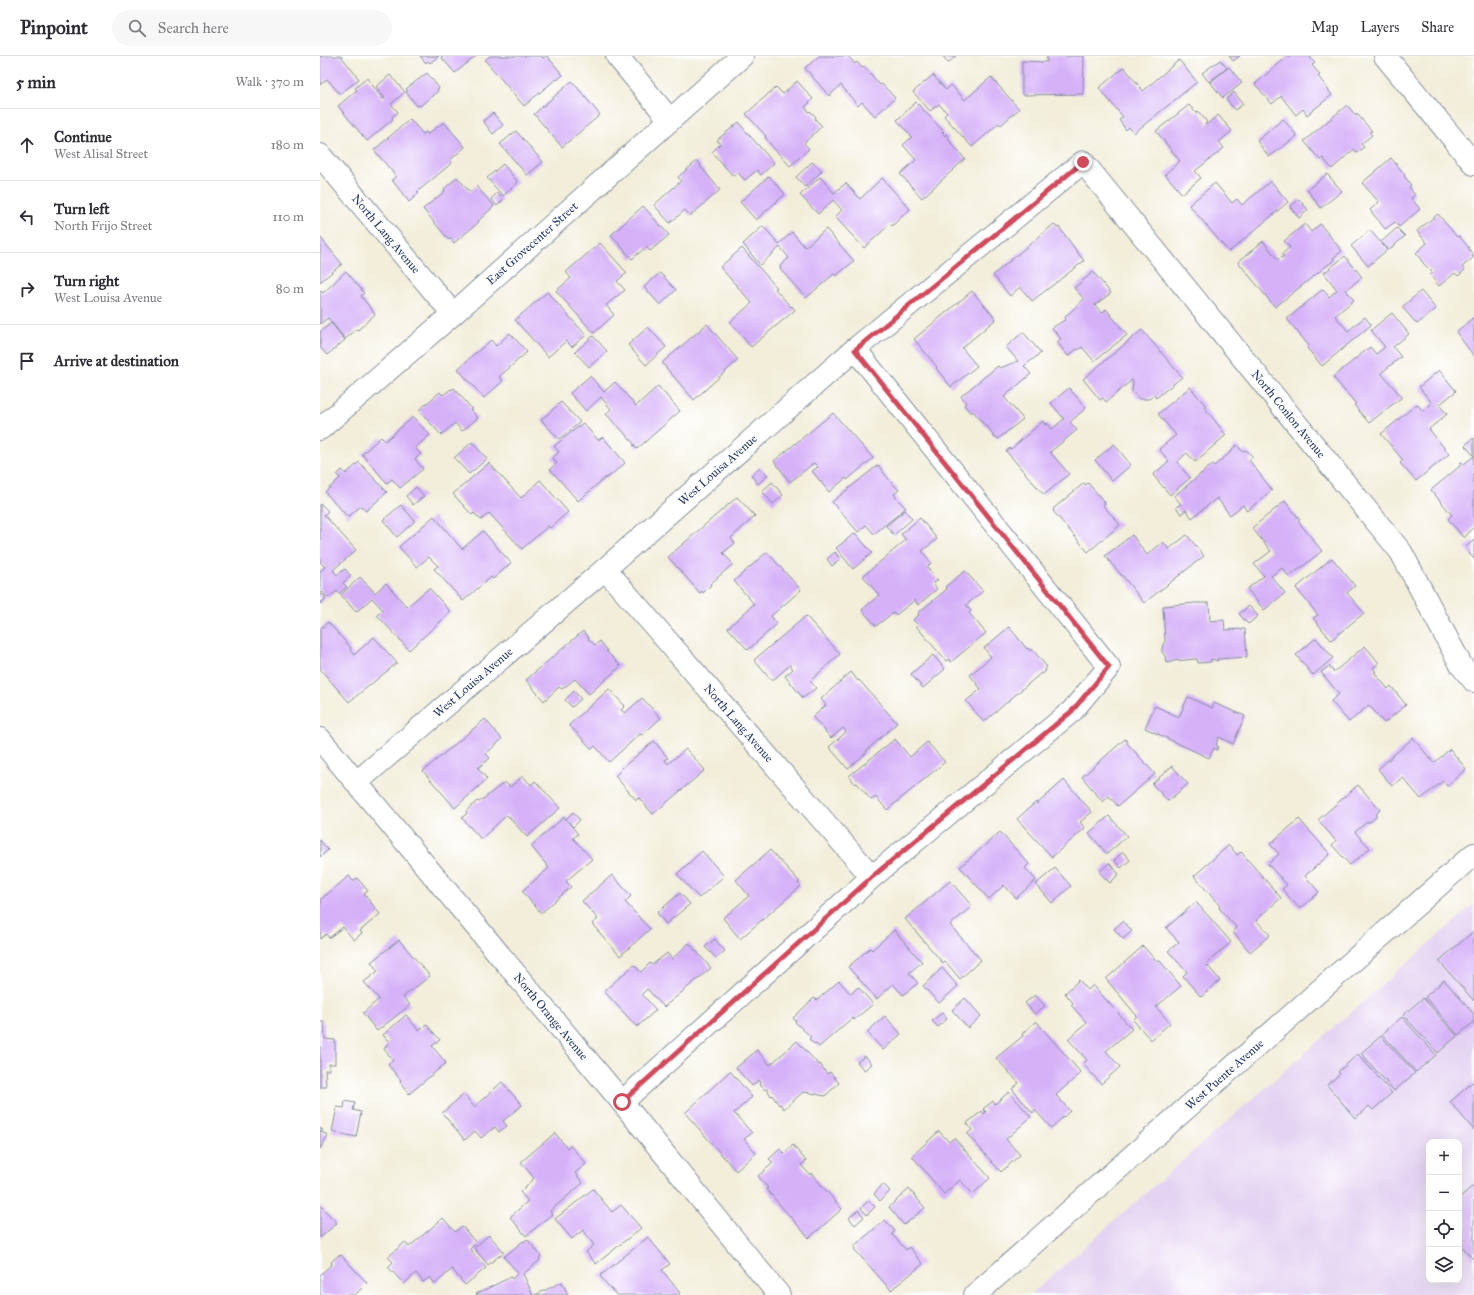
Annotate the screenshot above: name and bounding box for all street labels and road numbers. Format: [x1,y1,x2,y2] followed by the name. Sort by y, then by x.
[349,192,423,276] street label: North Lang Avenue
[484,198,581,288] street label: East Grovecenter Street
[1248,367,1329,461] street label: North Conlon Avenue
[675,432,760,508] street label: West Louisa Avenue
[431,644,516,720] street label: West Louisa Avenue
[701,681,776,765] street label: North Lang Avenue
[511,970,591,1063] street label: North Orange Avenue
[1182,1036,1267,1113] street label: West Puente Avenue

